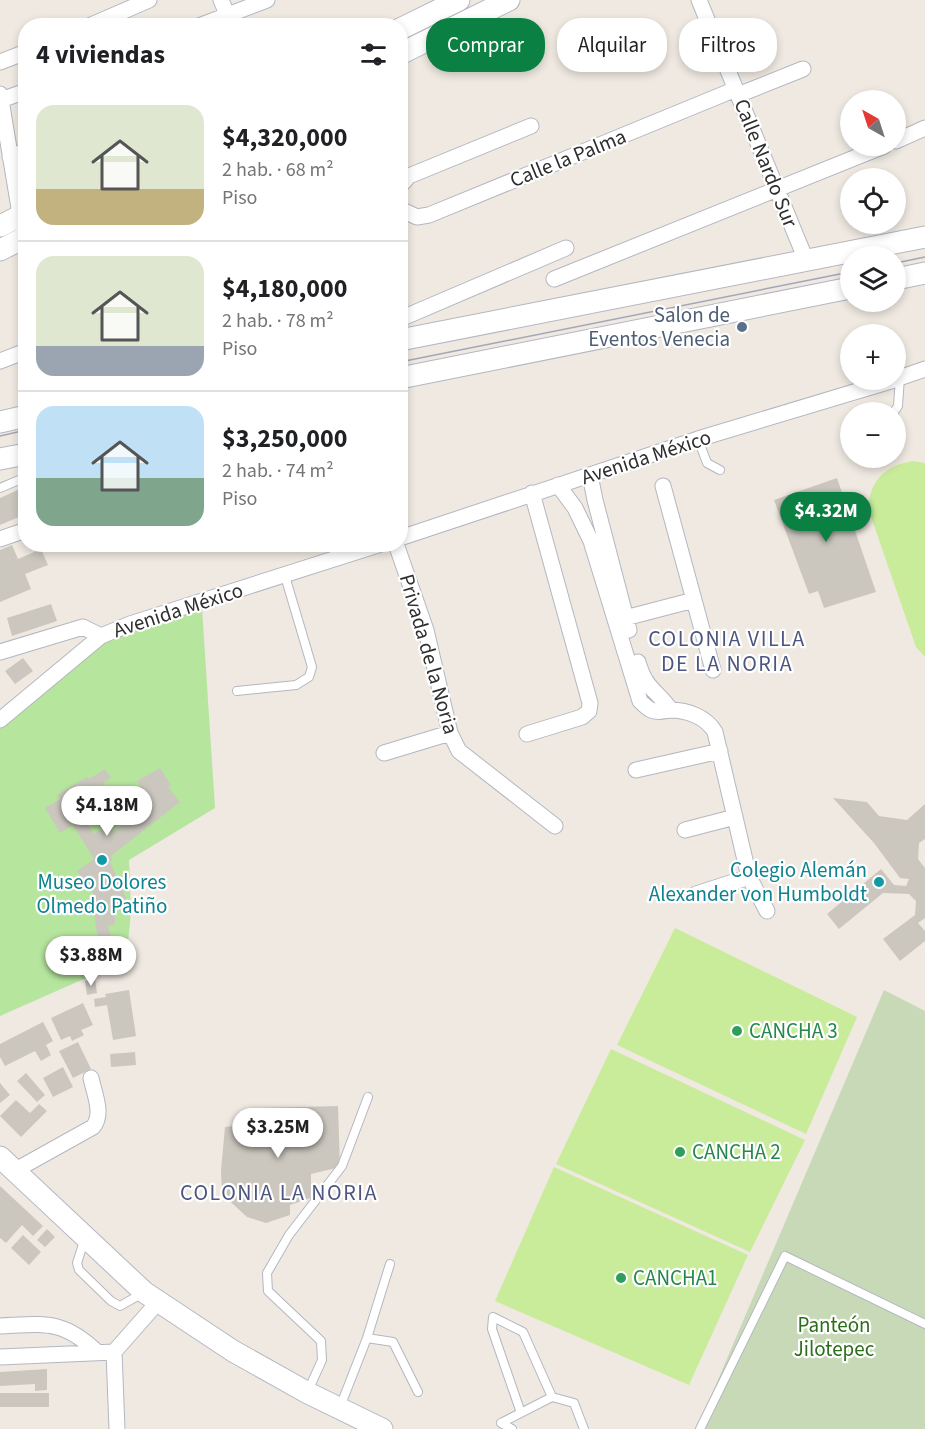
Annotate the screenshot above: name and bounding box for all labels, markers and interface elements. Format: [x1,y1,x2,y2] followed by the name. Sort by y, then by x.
[426,18,545,72] chip: Comprar
[557,18,667,72] chip: Alquilar
[679,18,777,72] chip: Filtros
[36,36,165,73] text: 4 viviendas
[357,38,390,71] icon: filters
[840,90,906,156] north arrow
[840,90,906,468] map controls
[727,94,806,232] street label: Calle Nardo Sur
[222,119,347,156] text: $4,320,000
[505,121,631,195] street label: Calle la Palma
[84,129,156,201] icon: home
[222,156,334,184] text: 2 hab. · 68 m²
[840,168,906,234] button: locate
[222,184,257,212] text: Piso
[840,246,906,312] button: layers
[222,270,347,307] text: $4,180,000
[84,280,156,352] icon: home
[588,300,730,354] place label: Salon de Eventos Venecia
[222,307,334,335] text: 2 hab. · 78 m²
[735,320,749,334] marker: Salon de Eventos Venecia
[840,324,906,390] button: +
[222,335,257,363] text: Piso
[840,402,906,468] button: −
[222,420,347,457] text: $3,250,000
[577,422,715,492] street label: Avenida México
[84,430,156,502] icon: home
[222,457,334,485] text: 2 hab. · 74 m²
[222,485,257,513] text: Piso
[777,492,875,543] pin: $4.32M
[794,497,858,525] text: $4.32M
[392,570,466,738] street label: Privada de la Noria
[109,575,247,645] street label: Avenida México
[648,623,806,680] district label: COLONIA VILLA DE LA NORIA
[58,786,156,837] pin: $4.18M
[75,791,139,819] text: $4.18M
[95,853,109,867] marker: Museo Dolores Olmedo Patiño
[649,855,867,909] place label: Colegio Alemán Alexander von Humboldt
[37,867,167,921] place label: Museo Dolores Olmedo Patiño
[872,875,886,889] marker: Colegio Alemán Alexander von Humboldt
[42,936,140,987] pin: $3.88M
[59,941,123,969] text: $3.88M
[749,1016,838,1046] place label: CANCHA 3
[730,1024,744,1038] marker: CANCHA 3
[229,1108,327,1159] pin: $3.25M
[246,1113,310,1141] text: $3.25M
[692,1137,781,1167] place label: CANCHA 2
[673,1145,687,1159] marker: CANCHA 2
[180,1177,378,1209] district label: COLONIA LA NORIA
[633,1263,718,1293] place label: CANCHA1
[614,1271,628,1285] marker: CANCHA1
[794,1310,875,1364] park label: Panteón Jilotepec

